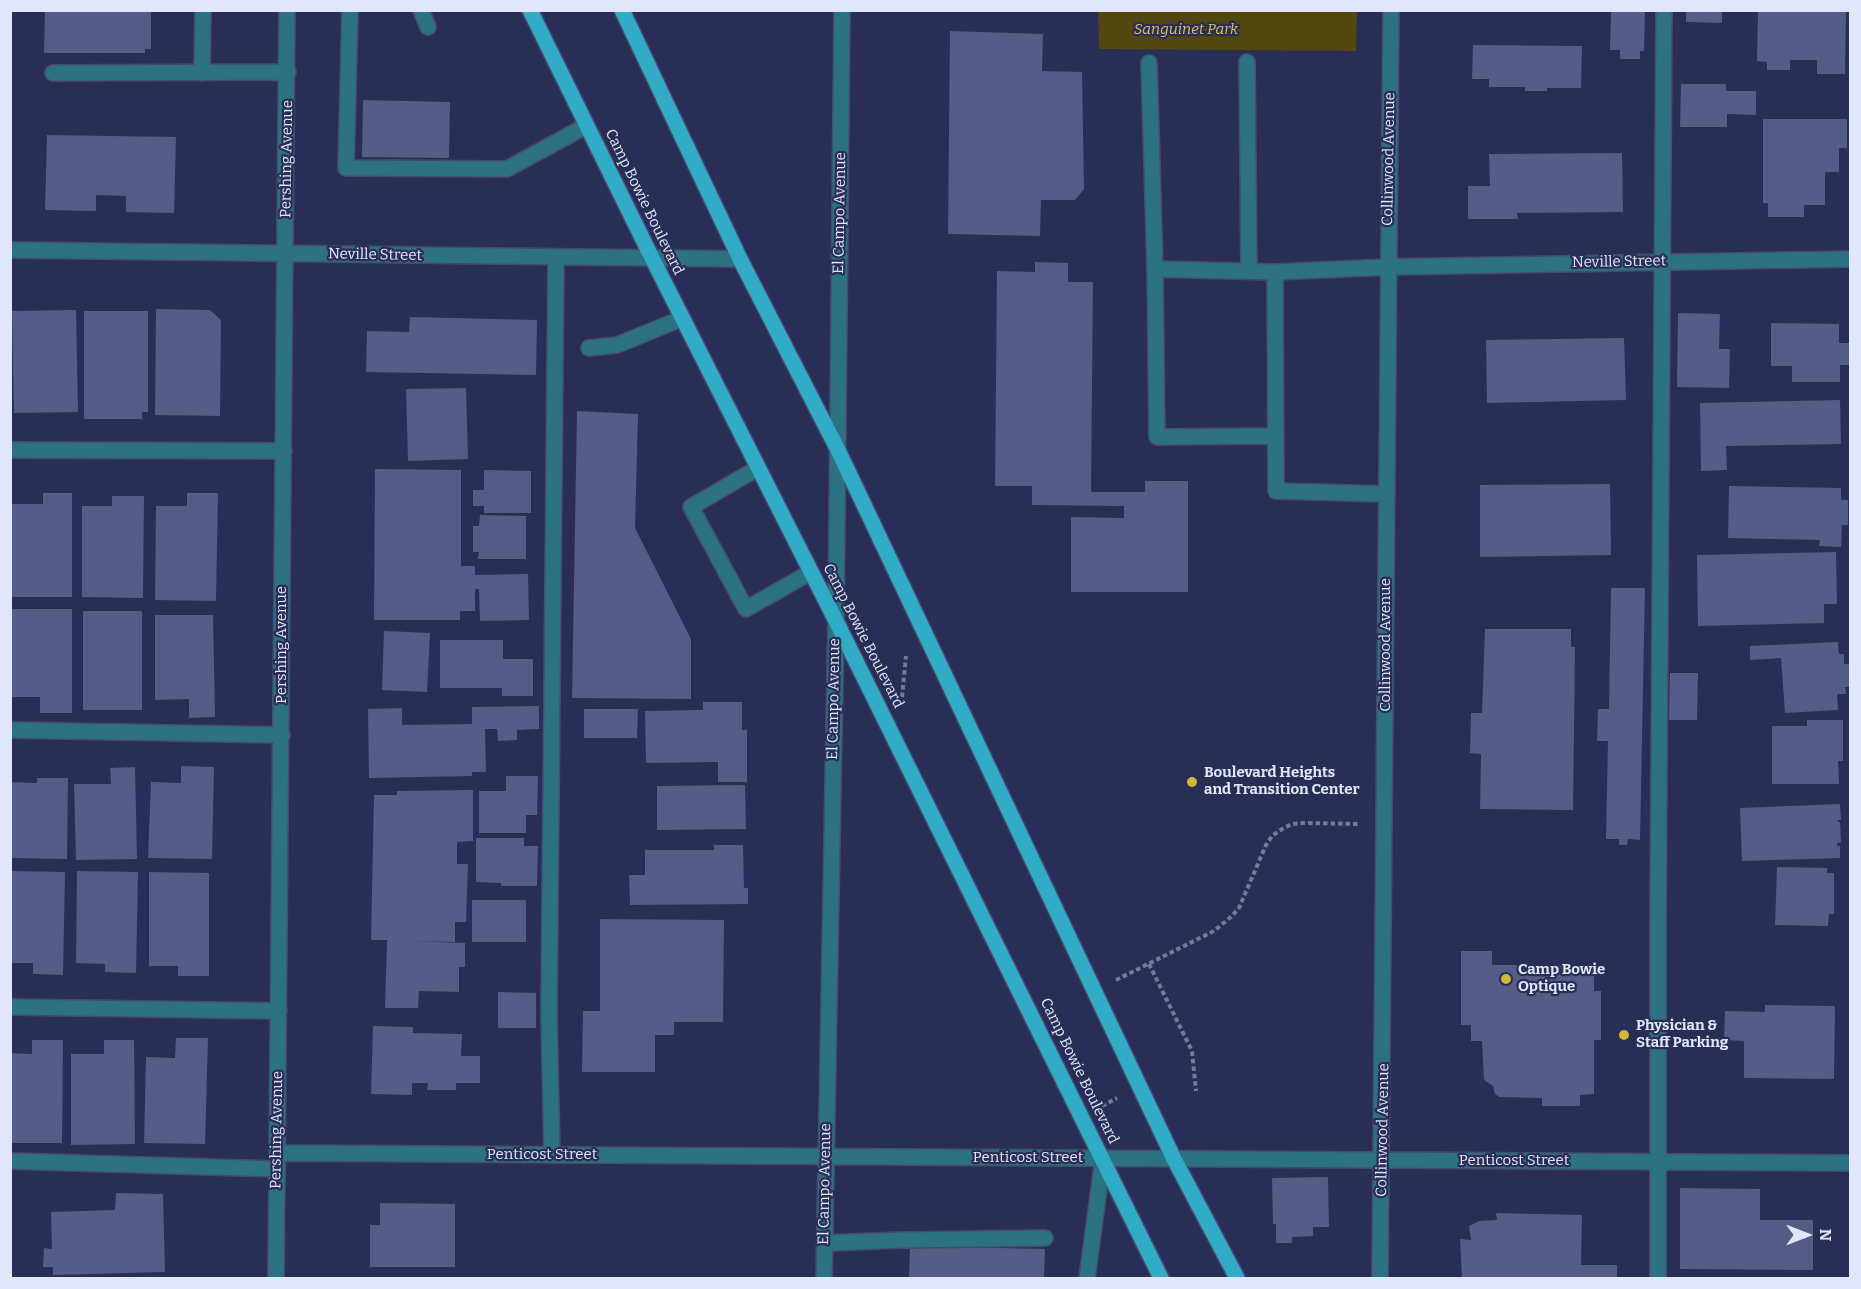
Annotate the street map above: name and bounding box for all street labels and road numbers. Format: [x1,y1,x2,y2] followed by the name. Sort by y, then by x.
[1379,92,1399,226] street label: Collinwood Avenue
[277,100,297,218] street label: Pershing Avenue
[601,126,687,278] street label: Camp Bowie Boulevard
[830,152,850,274] street label: El Campo Avenue
[328,245,422,265] street label: Neville Street
[1572,252,1666,272] street label: Neville Street
[819,561,907,711] street label: Camp Bowie Boulevard
[1377,578,1395,712] street label: Collinwood Avenue
[273,586,291,704] street label: Pershing Avenue
[824,638,844,760] street label: El Campo Avenue
[1036,995,1122,1147] street label: Camp Bowie Boulevard
[1373,1063,1393,1197] street label: Collinwood Avenue
[267,1071,287,1189] street label: Pershing Avenue
[815,1123,835,1245] street label: El Campo Avenue
[487,1146,597,1164] street label: Penticost Street
[973,1149,1083,1167] street label: Penticost Street
[1459,1152,1569,1170] street label: Penticost Street

